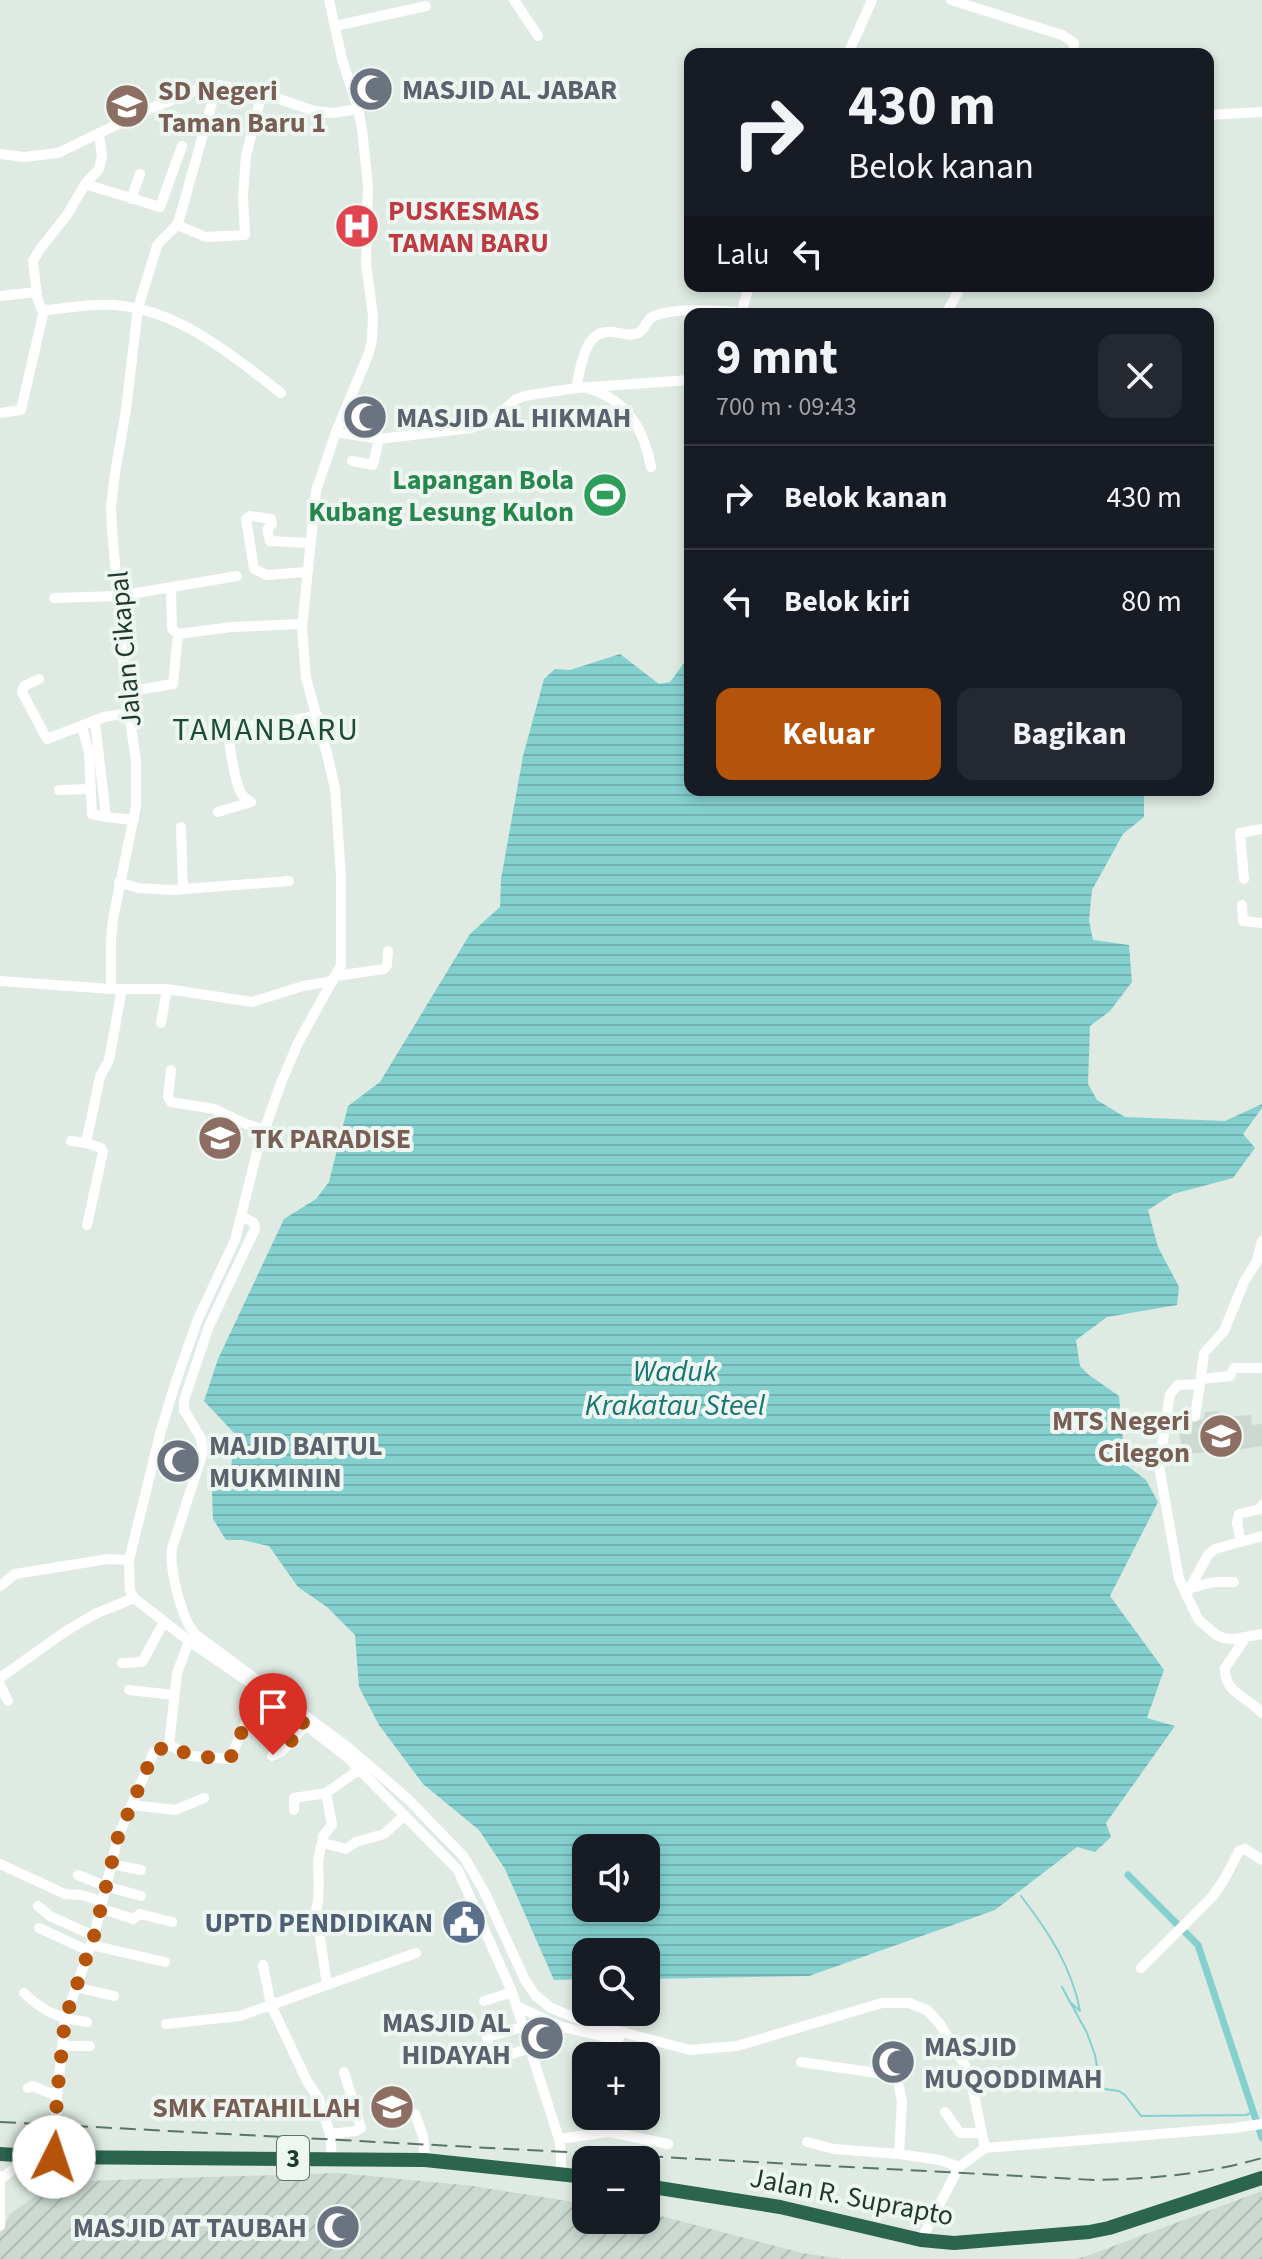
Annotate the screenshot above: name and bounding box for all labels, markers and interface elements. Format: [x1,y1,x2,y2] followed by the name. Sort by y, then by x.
[347,65,395,113] mosque icon: MASJID AL JABAR
[848,67,996,146] text: 430 m
[402,70,617,110] place label: MASJID AL JABAR
[158,71,326,143] place label: SD Negeri Taman Baru 1
[716,80,820,184] icon: right
[103,82,151,130] school or university icon: SD Negeri Taman Baru 1
[848,141,1034,192] text: Belok kanan
[388,191,549,263] place label: PUSKESMAS TAMAN BARU
[333,202,381,250] hospital icon: PUSKESMAS TAMAN BARU
[786,232,830,276] icon: left
[716,233,770,276] text: Lalu
[716,324,838,392] text: 9 mnt
[1098,334,1182,418] button: close
[716,388,857,425] text: 700 m · 09:43
[341,393,389,441] mosque icon: MASJID AL HIKMAH
[396,398,631,438] place label: MASJID AL HIKMAH
[308,460,574,532] place label: Lapangan Bola Kubang Lesung Kulon
[581,471,629,519] sports icon: Lapangan Bola Kubang Lesung Kulon
[716,475,760,519] icon: right
[784,476,947,519] text: Belok kanan
[1106,476,1182,519] text: 430 m
[98,569,152,729] street label: Jalan Cikapal
[716,579,760,623] icon: left
[784,580,910,623] text: Belok kiri
[1121,580,1182,623] text: 80 m
[716,688,941,780] button: Keluar
[957,688,1182,780] button: Bagikan
[172,707,360,753] district label: TAMANBARU
[196,1114,244,1162] school or university icon: TK PARADISE
[251,1119,411,1159] place label: TK PARADISE
[585,1350,766,1427] water label: Waduk Krakatau Steel
[1052,1401,1190,1473] place label: MTS Negeri Cilegon
[1197,1412,1245,1460] school or university icon: MTS Negeri Cilegon
[209,1426,383,1498] place label: MAJID BAITUL MUKMININ
[154,1437,202,1485] mosque icon: MAJID BAITUL MUKMININ
[239,1673,307,1755] pin
[251,1685,295,1729] icon: arrive
[572,1834,660,2234] map controls
[572,1834,660,1922] button: sound
[440,1898,488,1946] public building icon: UPTD PENDIDIKAN
[204,1903,433,1943] place label: UPTD PENDIDIKAN
[572,1938,660,2026] button: search
[382,2003,511,2075] place label: MASJID AL HIDAYAH
[518,2014,566,2062] mosque icon: MASJID AL HIDAYAH
[924,2027,1103,2099] place label: MASJID MUQODDIMAH
[869,2038,917,2086] mosque icon: MASJID MUQODDIMAH
[572,2042,660,2130] button: +
[368,2083,416,2131] school or university icon: SMK FATAHILLAH
[152,2088,361,2128] place label: SMK FATAHILLAH
[12,2115,96,2199] position arrow
[277,2136,309,2180] road number: 3
[572,2146,660,2234] button: −
[747,2158,957,2236] street label: Jalan R. Suprapto
[314,2203,362,2251] mosque icon: MASJID AT TAUBAH
[73,2208,307,2248] place label: MASJID AT TAUBAH

